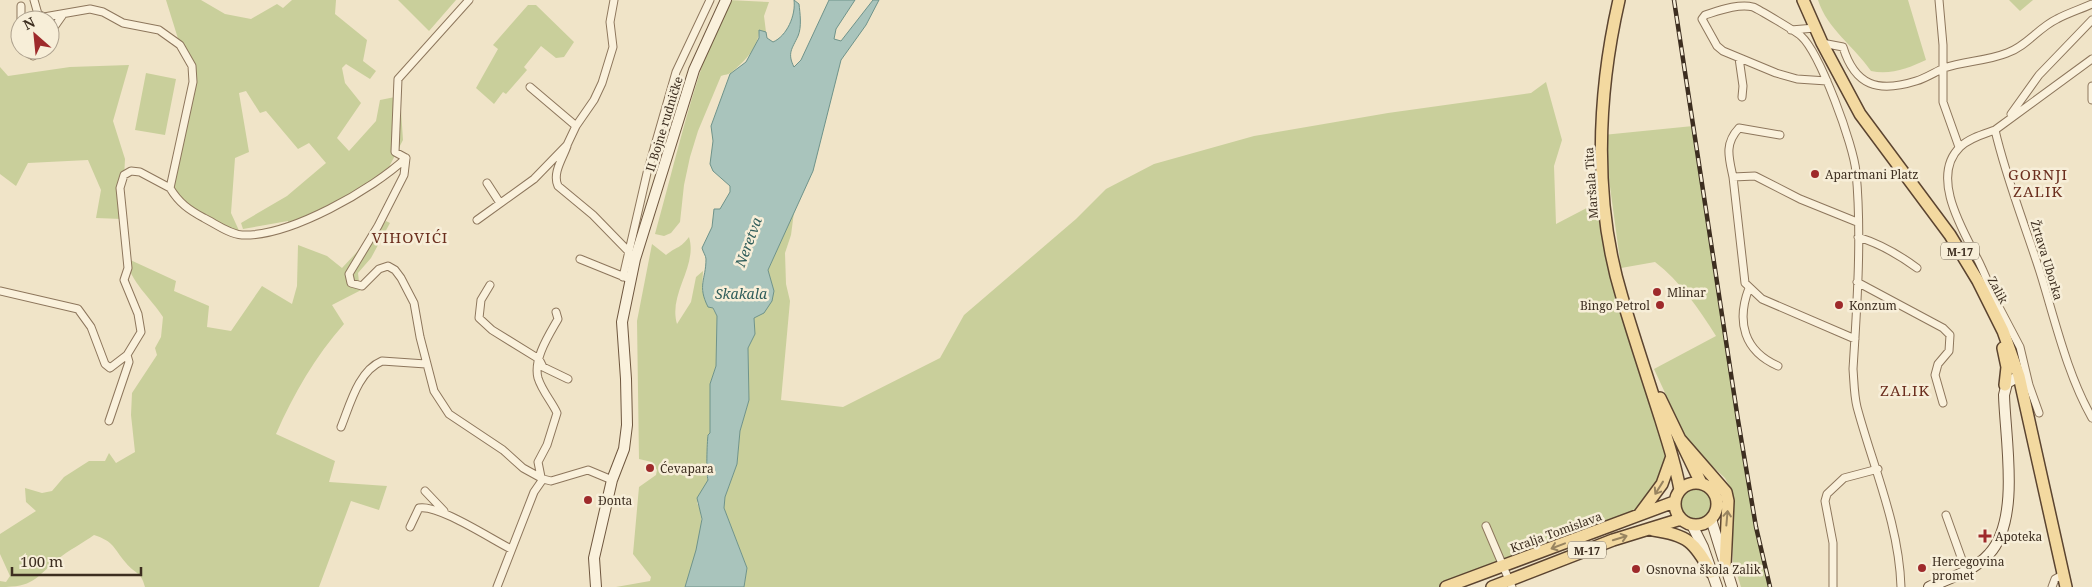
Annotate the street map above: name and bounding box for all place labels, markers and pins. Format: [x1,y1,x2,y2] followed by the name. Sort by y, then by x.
[1825,166,1918,183] place label: Apartmani Platz
[1809,168,1821,180] marker: Apartmani Platz
[1667,284,1706,301] place label: Mlinar
[1651,286,1663,298] marker: Mlinar
[1580,297,1650,314] place label: Bingo Petrol
[1849,297,1897,314] place label: Konzum
[1654,299,1666,311] marker: Bingo Petrol
[1833,299,1845,311] marker: Konzum
[660,460,714,477] place label: Ćevapara
[644,462,656,474] marker: Ćevapara
[598,492,633,509] place label: Đonta
[582,494,594,506] marker: Đonta
[1995,528,2042,545] place label: Apoteka
[1979,530,1991,542] marker: Apoteka
[1932,553,2005,584] place label: Hercegovina promet
[1646,561,1762,578] place label: Osnovna škola Zalik
[1916,562,1928,574] marker: Hercegovina promet
[1630,563,1642,575] marker: Osnovna škola Zalik

